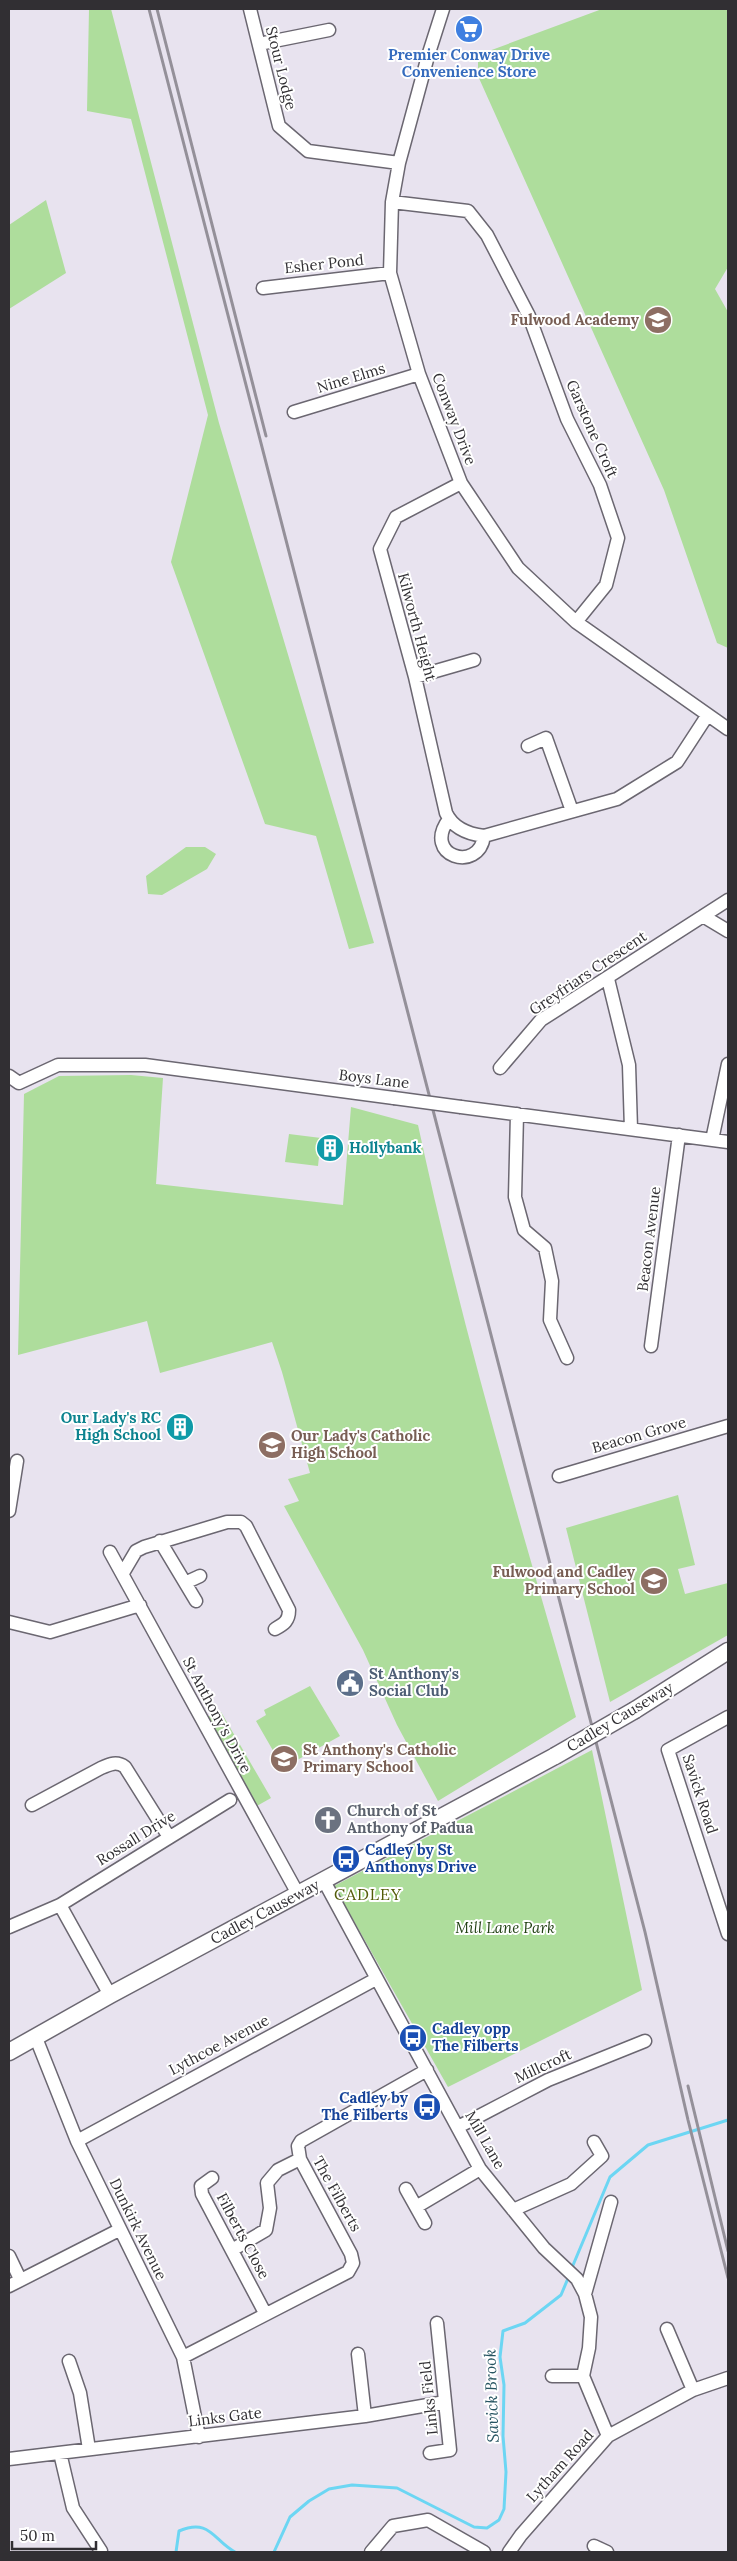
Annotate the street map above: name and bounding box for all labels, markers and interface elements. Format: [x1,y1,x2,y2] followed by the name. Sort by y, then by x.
[454,14,484,44] supermarket icon: Premier Conway Drive Convenience Store
[262,24,301,112] street label: Stour Lodge
[388,45,550,81] place label: Premier Conway Drive Convenience Store
[283,250,365,277] street label: Esher Pond
[643,305,673,335] school or university icon: Fulwood Academy
[511,310,640,329] place label: Fulwood Academy
[314,358,387,397] street label: Nine Elms
[428,370,481,467] street label: Conway Drive
[562,377,623,481] street label: Garstone Croft
[394,571,441,683] street label: Kilworth Height
[525,926,650,1019] street label: Greyfriars Crescent
[338,1065,410,1092] street label: Boys Lane
[315,1133,345,1163] building icon: Hollybank
[349,1138,422,1157] place label: Hollybank
[633,1185,664,1293] street label: Beacon Avenue
[61,1408,162,1444] place label: Our Lady's RC High School
[165,1412,195,1442] building icon: Our Lady's RC High School
[590,1412,688,1457] street label: Beacon Grove
[291,1426,430,1462] place label: Our Lady's Catholic High School
[257,1430,287,1460] school or university icon: Our Lady's Catholic High School
[492,1562,636,1598] place label: Fulwood and Cadley Primary School
[639,1566,669,1596] school or university icon: Fulwood and Cadley Primary School
[179,1654,256,1776] street label: St Anthony's Drive
[369,1664,459,1700] place label: St Anthony's Social Club
[335,1668,365,1698] public building icon: St Anthony's Social Club
[563,1677,676,1756] street label: Cadley Causeway
[303,1740,457,1776] place label: St Anthony's Catholic Primary School
[269,1744,299,1774] school or university icon: St Anthony's Catholic Primary School
[679,1752,722,1836] street label: Savick Road
[347,1801,473,1837] place label: Church of St Anthony of Padua
[313,1805,343,1835] church icon: Church of St Anthony of Padua
[93,1806,179,1869] street label: Rossall Drive
[365,1840,477,1876] place label: Cadley by St Anthonys Drive
[331,1844,361,1874] bus stop icon: Cadley by St Anthonys Drive
[207,1875,323,1948] street label: Cadley Causeway
[334,1884,402,1904] district label: CADLEY
[455,1918,555,1937] park label: Mill Lane Park
[165,2010,272,2079] street label: Lythcoe Avenue
[432,2019,518,2055] place label: Cadley opp The Filberts
[398,2023,428,2053] bus stop icon: Cadley opp The Filberts
[511,2044,574,2087] street label: Millcroft
[322,2088,409,2124] place label: Cadley by The Filberts
[412,2092,442,2122] bus stop icon: Cadley by The Filberts
[461,2107,510,2172] street label: Mill Lane
[309,2153,366,2235] street label: The Filberts
[106,2175,171,2283] street label: Dunkirk Avenue
[213,2189,274,2282] street label: Filberts Close
[479,2349,503,2443] water label: Savick Brook
[415,2360,442,2436] street label: Links Field
[187,2403,263,2430] street label: Links Gate
[522,2425,597,2506] street label: Lytham Road
[12,2518,96,2550] scale bar
[20,2526,55,2545] text: 50 m

